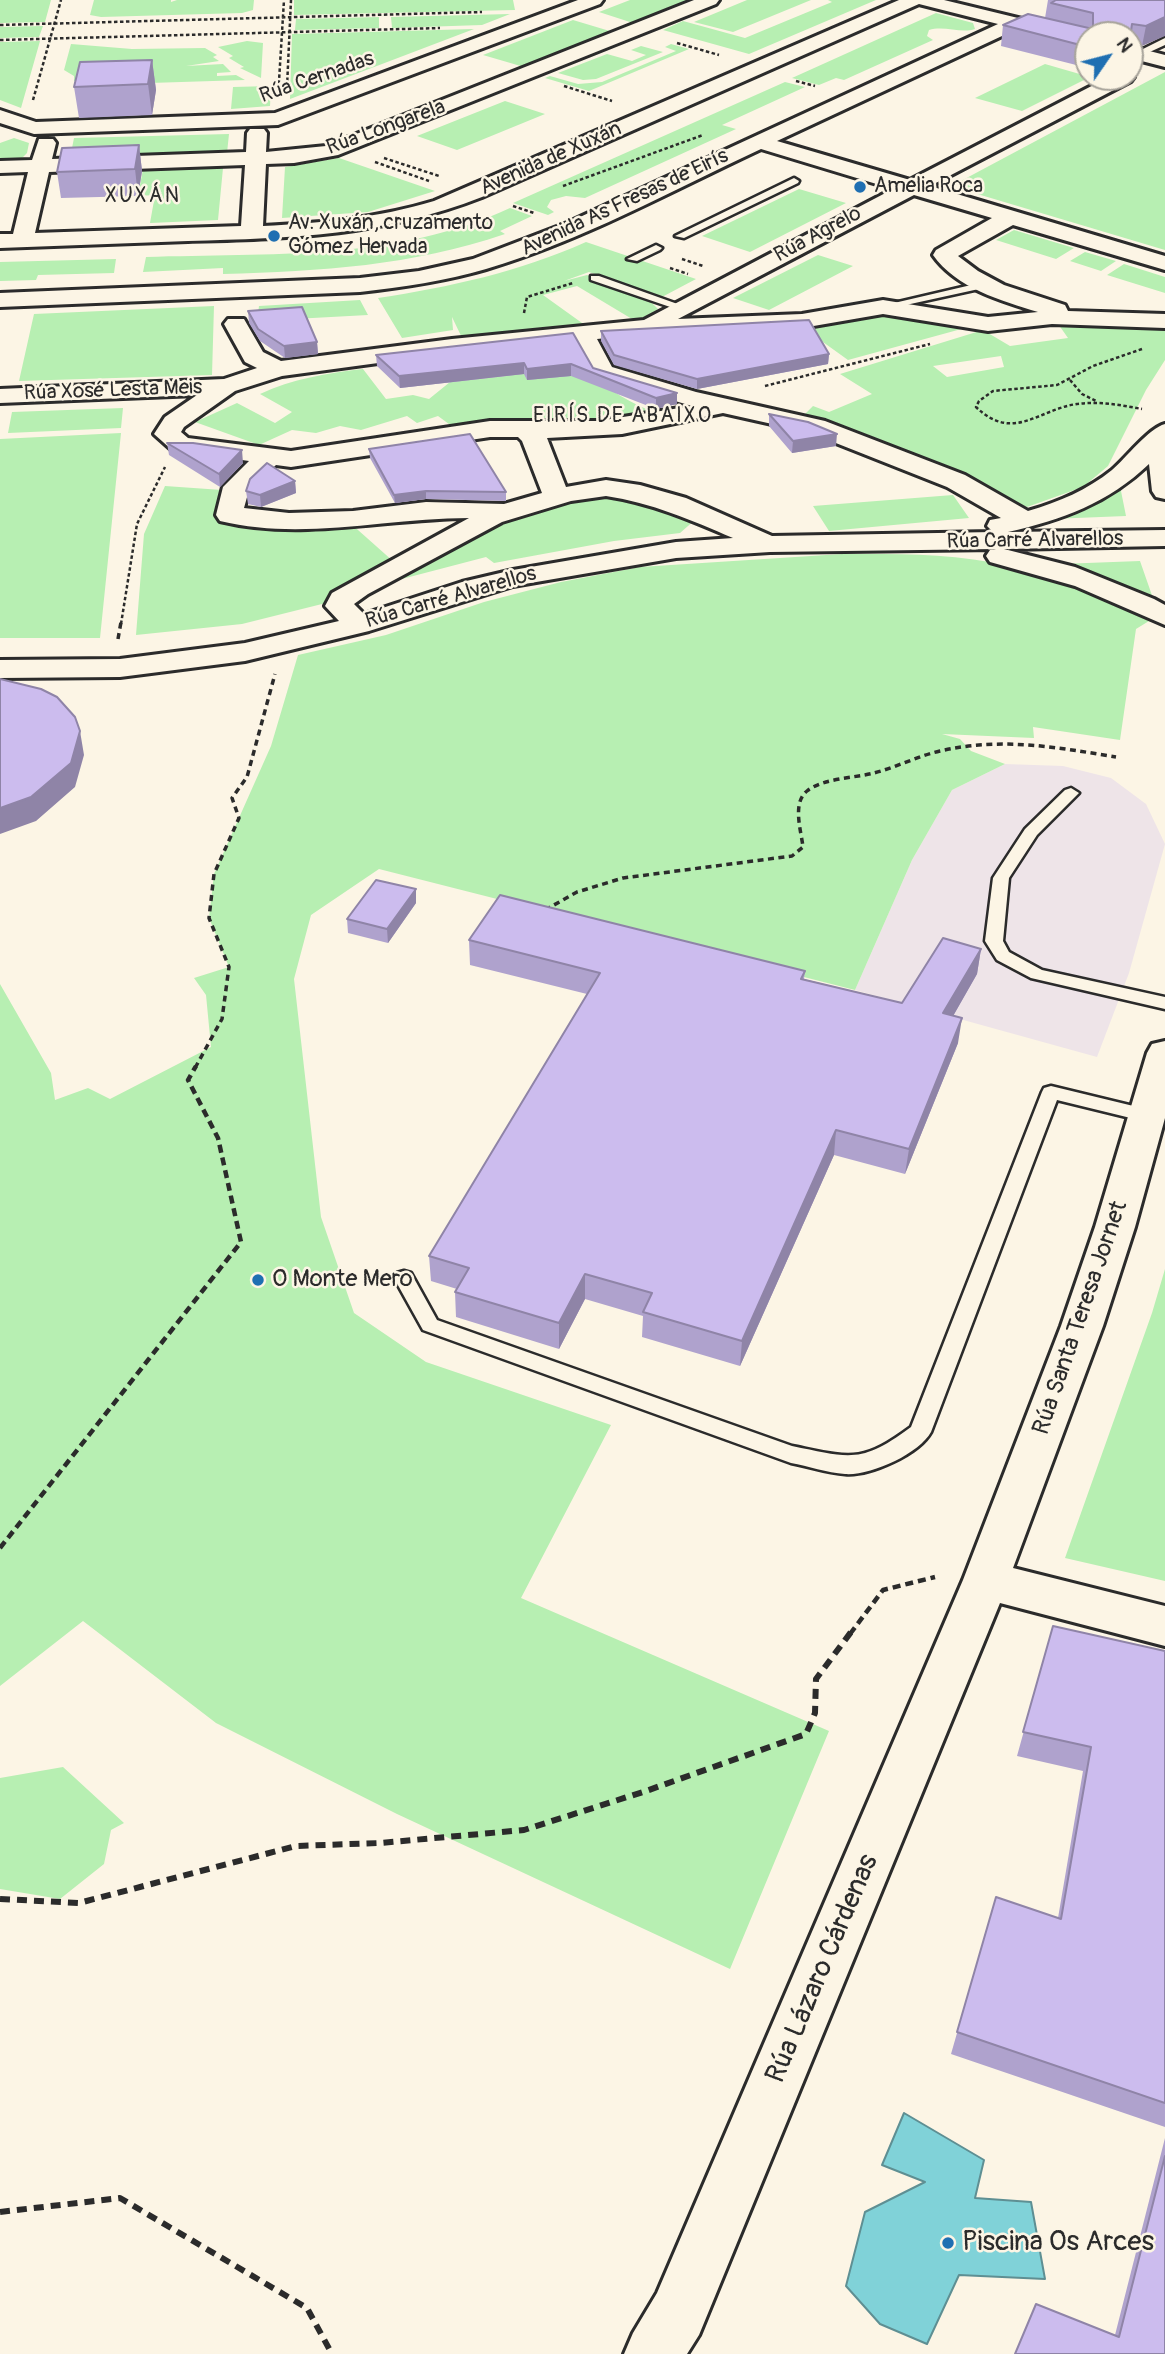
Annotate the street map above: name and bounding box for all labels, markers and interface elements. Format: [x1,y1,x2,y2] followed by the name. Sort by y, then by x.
[1074,21,1144,91] north arrow
[1111,33,1138,57] text: N
[257,47,377,109] street label: Rúa Cernadas
[323,95,449,161] street label: Rúa Longarela
[476,117,626,201] street label: Avenida de Xuxán
[517,144,733,262] street label: Avenida As Fresas de Eirís
[874,174,983,200] place label: Amelia Roca
[852,179,868,195] marker: Amelia Roca
[106,184,180,210] district label: XUXÁN
[770,202,866,268] street label: Rúa Agrelo
[288,211,493,261] place label: Av. Xuxán, cruzamento Gómez Hervada
[266,228,282,244] marker: Av. Xuxán, cruzamento Gómez Hervada
[23,375,203,407] street label: Rúa Xosé Lesta Meis
[535,404,711,430] district label: EIRÍS DE ABAIXO
[946,527,1124,555] street label: Rúa Carré Alvarellos
[363,562,539,634] street label: Rúa Carré Alvarellos
[1027,1197,1135,1439] street label: Rúa Santa Teresa Jornet
[272,1266,413,1294] place label: O Monte Mero
[250,1272,266,1288] marker: O Monte Mero
[760,1850,886,2088] street label: Rúa Lázaro Cárdenas
[962,2226,1154,2260] place label: Piscina Os Arces
[940,2235,956,2251] marker: Piscina Os Arces

